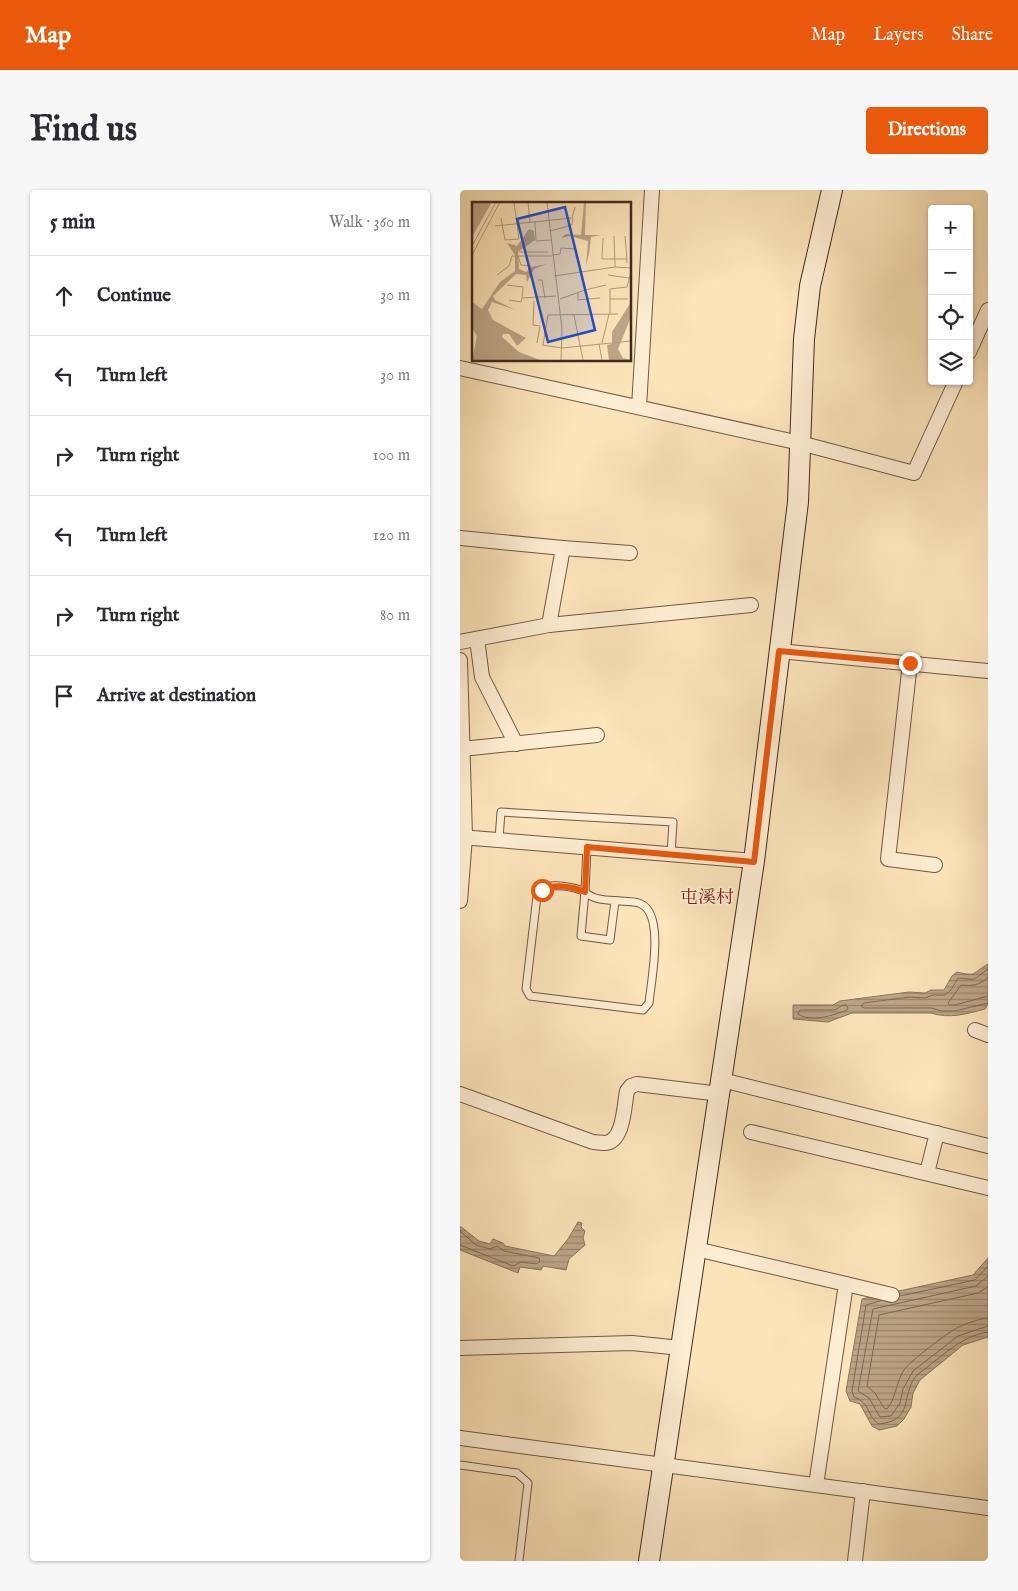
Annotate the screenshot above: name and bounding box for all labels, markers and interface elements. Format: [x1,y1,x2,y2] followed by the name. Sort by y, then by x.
[25,20,71,51] text: Map
[811,24,845,47] text: Map
[873,24,924,47] text: Layers
[952,24,993,47] text: Share
[866,107,988,154] button: Directions
[30,108,137,153] text: Find us
[472,202,631,361] inset map
[928,205,973,385] map controls
[928,205,973,250] button: +
[50,209,95,236] text: 5 min
[329,213,410,233] text: Walk · 360 m
[928,250,973,295] button: −
[50,282,78,310] icon: ahead
[97,284,171,308] text: Continue
[380,286,410,306] text: 30 m
[928,295,973,340] button: locate
[928,340,973,385] button: layers
[50,362,78,390] icon: left
[97,364,168,388] text: Turn left
[380,366,410,386] text: 30 m
[50,442,78,470] icon: right
[97,444,179,468] text: Turn right
[373,446,410,466] text: 100 m
[50,522,78,550] icon: left
[97,524,168,548] text: Turn left
[373,526,410,546] text: 120 m
[50,602,78,630] icon: right
[97,604,179,628] text: Turn right
[380,606,410,626] text: 80 m
[899,652,922,675] route end
[50,682,78,710] icon: arrive
[97,684,256,708] text: Arrive at destination
[531,879,554,902] route start
[680,887,734,910] district label: 屯溪村

